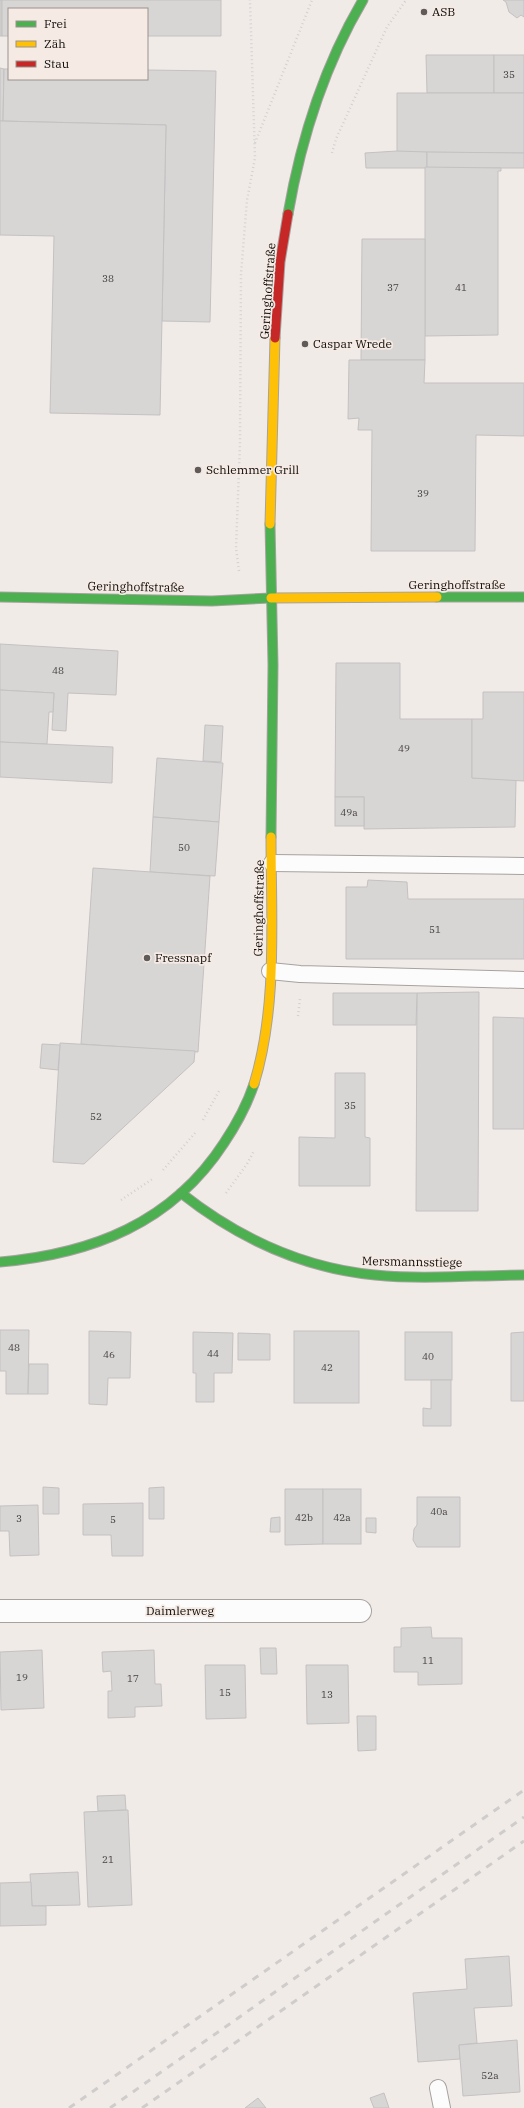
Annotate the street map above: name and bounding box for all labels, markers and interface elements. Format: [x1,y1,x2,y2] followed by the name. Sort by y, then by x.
[432,4,455,19] place label: ASB
[419,7,429,17] marker: ASB
[8,8,148,80] legend
[44,16,67,31] text: Frei
[44,36,66,51] text: Zäh
[44,56,70,71] text: Stau
[503,68,515,81] house number: 35
[257,242,278,340] street label: Geringhoffstraße
[102,272,114,285] house number: 38
[387,281,399,294] house number: 37
[455,281,467,294] house number: 41
[313,336,392,351] place label: Caspar Wrede
[300,339,310,349] marker: Caspar Wrede
[206,462,300,477] place label: Schlemmer Grill
[193,465,203,475] marker: Schlemmer Grill
[417,487,429,500] house number: 39
[409,577,505,592] street label: Geringhoffstraße
[87,578,185,595] street label: Geringhoffstraße
[52,664,64,677] house number: 48
[398,742,410,755] house number: 49
[340,806,358,819] house number: 49a
[178,841,190,854] house number: 50
[250,859,267,957] street label: Geringhoffstraße
[429,923,441,936] house number: 51
[155,950,212,965] place label: Fressnapf
[142,953,152,963] marker: Fressnapf
[344,1099,356,1112] house number: 35
[90,1110,102,1123] house number: 52
[362,1253,462,1270] street label: Mersmannsstiege
[8,1341,20,1354] house number: 48
[207,1347,219,1360] house number: 44
[103,1348,115,1361] house number: 46
[422,1350,434,1363] house number: 40
[321,1361,333,1374] house number: 42
[430,1505,448,1518] house number: 40a
[295,1511,313,1524] house number: 42b
[333,1511,351,1524] house number: 42a
[16,1512,22,1525] house number: 3
[110,1513,116,1526] house number: 5
[146,1603,215,1618] street label: Daimlerweg
[422,1654,434,1667] house number: 11
[16,1671,28,1684] house number: 19
[127,1672,139,1685] house number: 17
[219,1686,231,1699] house number: 15
[321,1688,333,1701] house number: 13
[102,1853,114,1866] house number: 21
[481,2069,499,2082] house number: 52a

